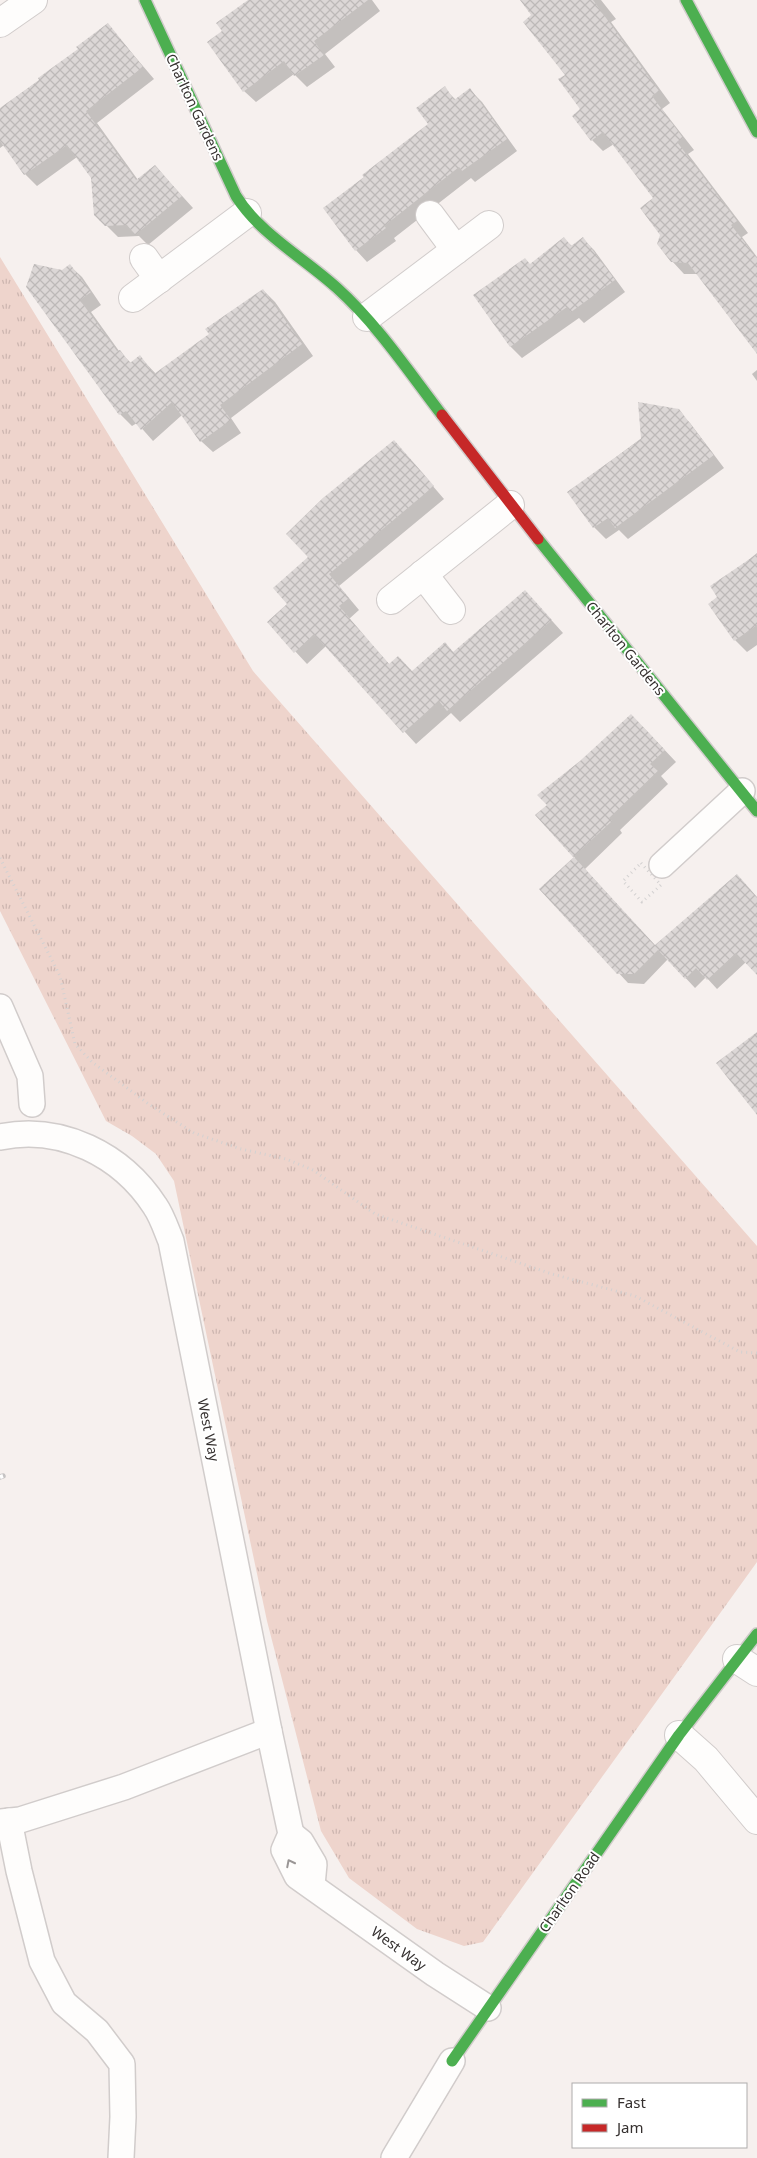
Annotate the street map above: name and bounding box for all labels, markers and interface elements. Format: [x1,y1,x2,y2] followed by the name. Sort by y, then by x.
[162,50,228,164] street label: Charlton Gardens
[582,597,670,699] street label: Charlton Gardens
[194,1397,225,1464] street label: West Way
[534,1848,604,1936] street label: Charlton Road
[286,1859,297,1868] one-way arrow
[368,1922,431,1975] street label: West Way
[572,2083,747,2148] legend
[617,2092,646,2112] text: Fast
[615,2117,644,2137] text: Jam

